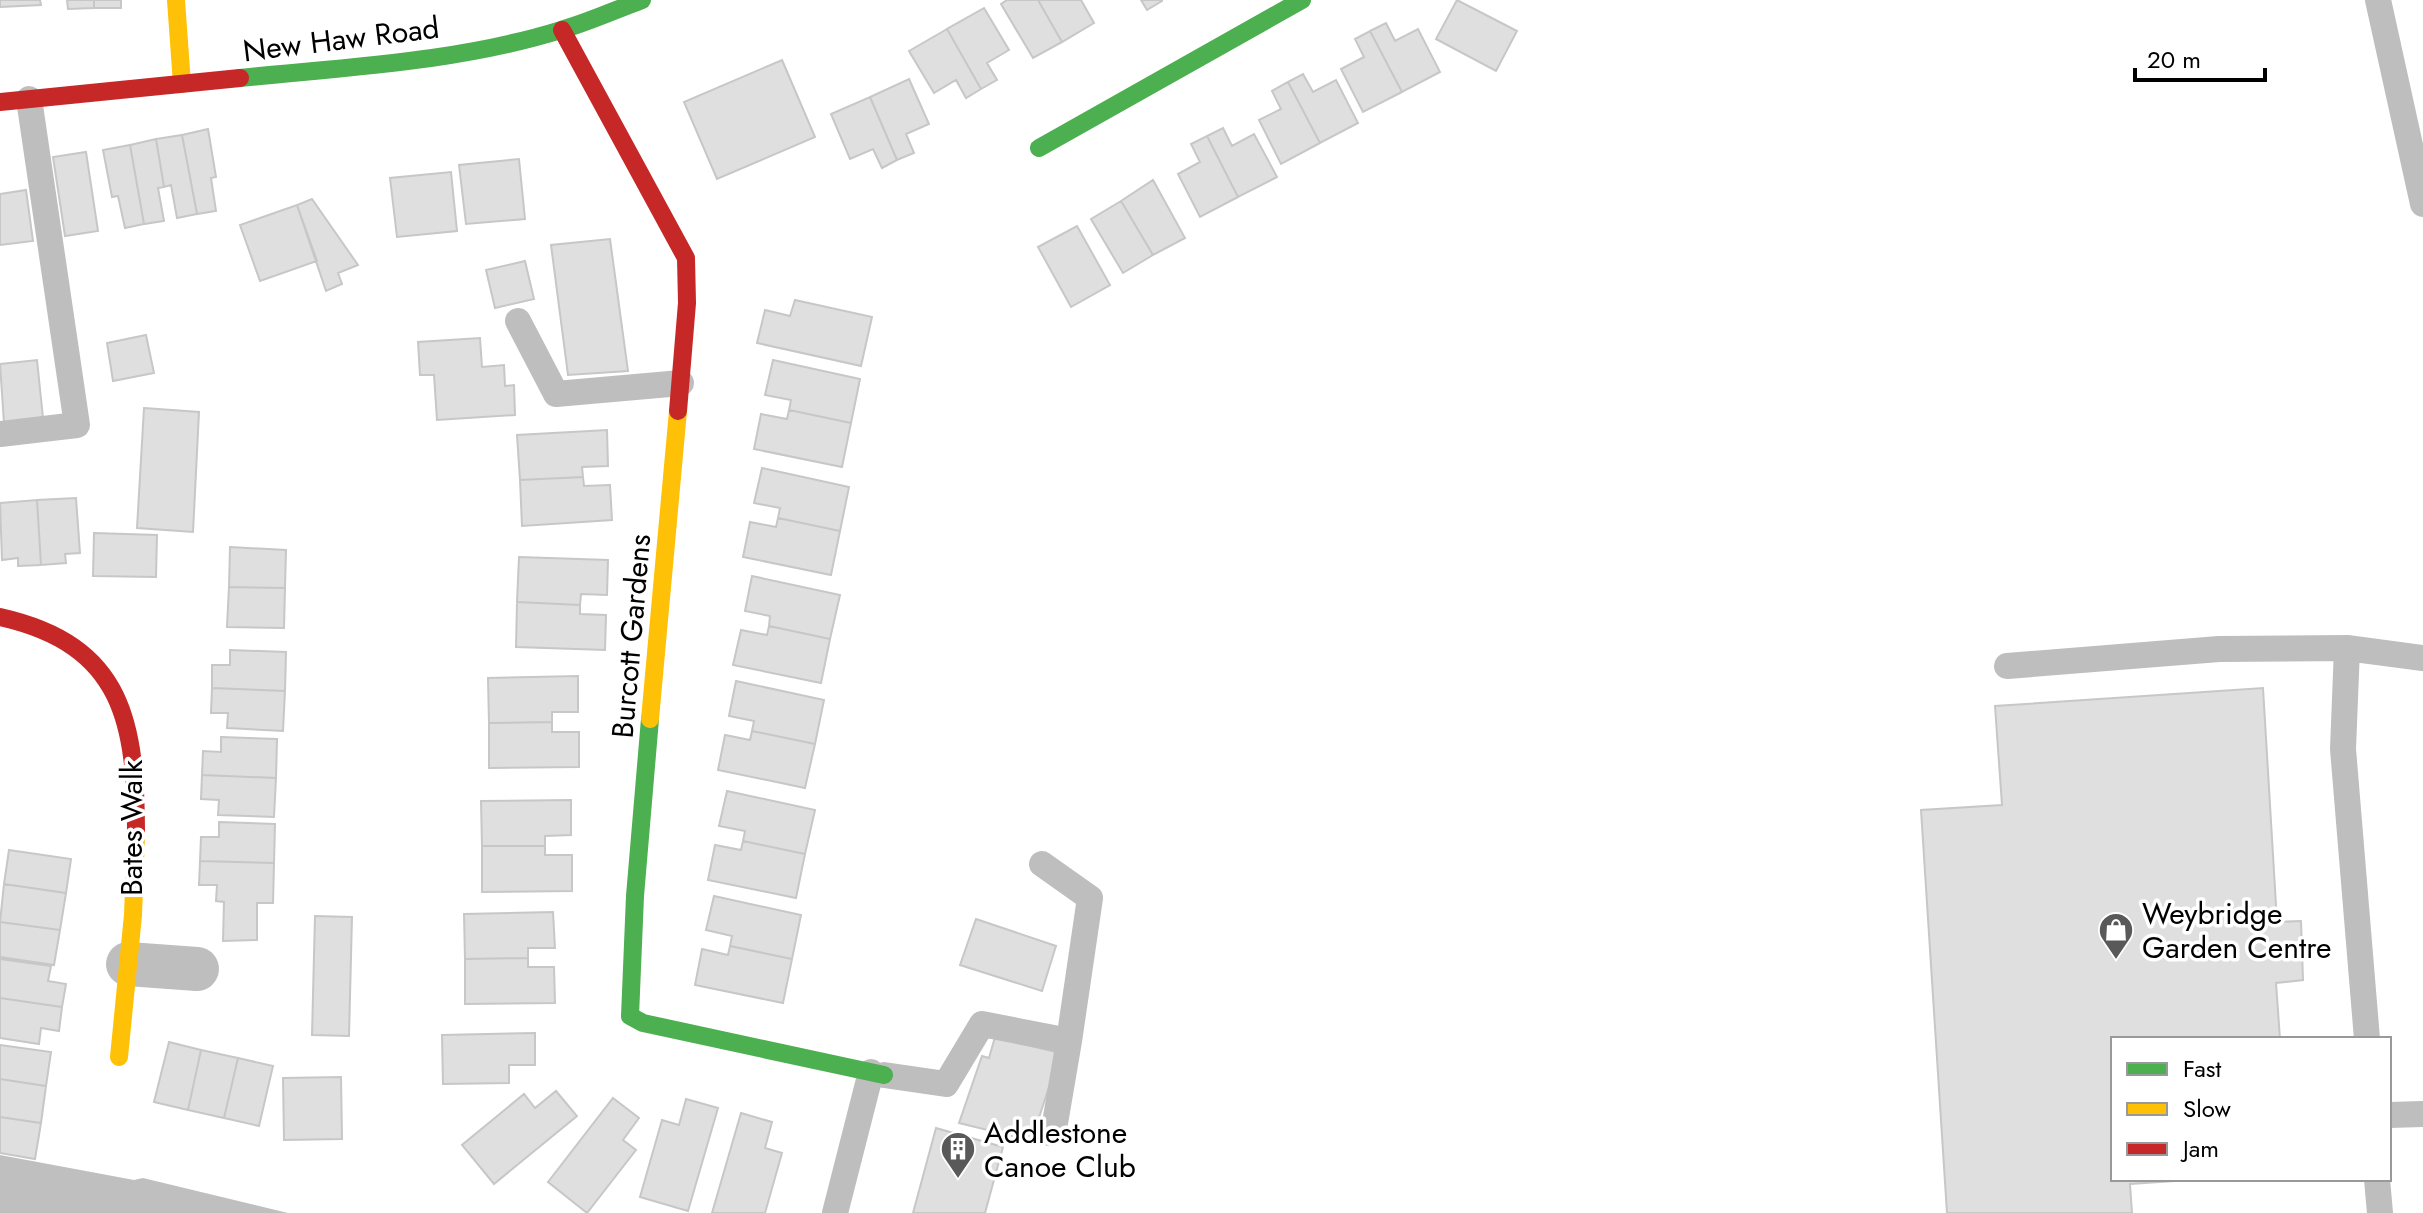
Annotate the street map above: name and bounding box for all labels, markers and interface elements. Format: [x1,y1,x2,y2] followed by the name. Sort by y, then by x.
[240,6,442,72] street label: New Haw Road
[2135,32,2265,82] scale bar
[2147,42,2201,77] text: 20 m
[601,532,661,740] street label: Burcott Gardens
[110,759,153,896] street label: Bates Walk
[2142,892,2332,969] place label: Weybridge Garden Centre
[2097,911,2135,961] shop icon: Weybridge Garden Centre
[2111,1037,2391,1181] legend
[2183,1051,2221,1086] text: Fast
[2183,1091,2231,1126] text: Slow
[984,1111,1136,1188] place label: Addlestone Canoe Club
[939,1130,977,1180] building icon: Addlestone Canoe Club
[2180,1131,2219,1166] text: Jam

